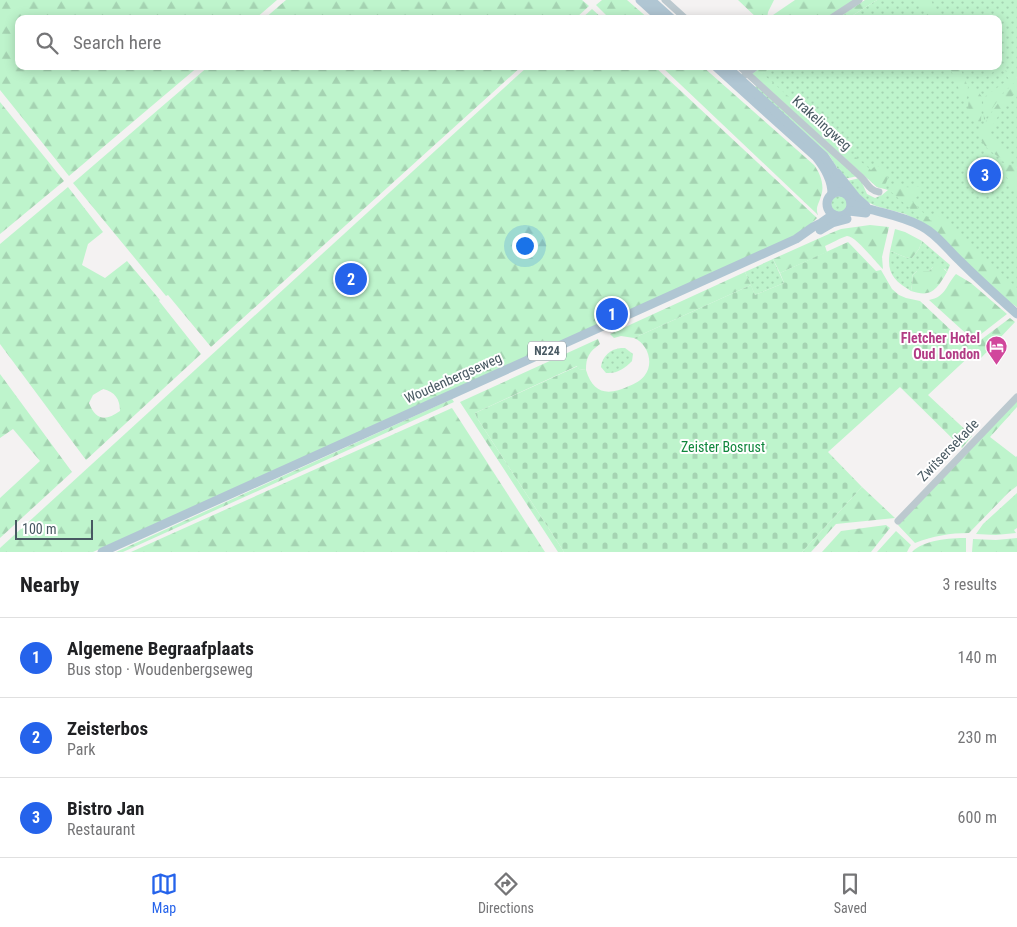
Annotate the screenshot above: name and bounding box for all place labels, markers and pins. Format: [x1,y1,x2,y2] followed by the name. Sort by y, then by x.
[969,156,1001,194] pin: 3
[335,260,367,298] pin: 2
[596,295,628,333] pin: 1
[901,330,980,362] place label: Fletcher Hotel Oud London
[984,334,1008,365] hotel icon: Fletcher Hotel Oud London

